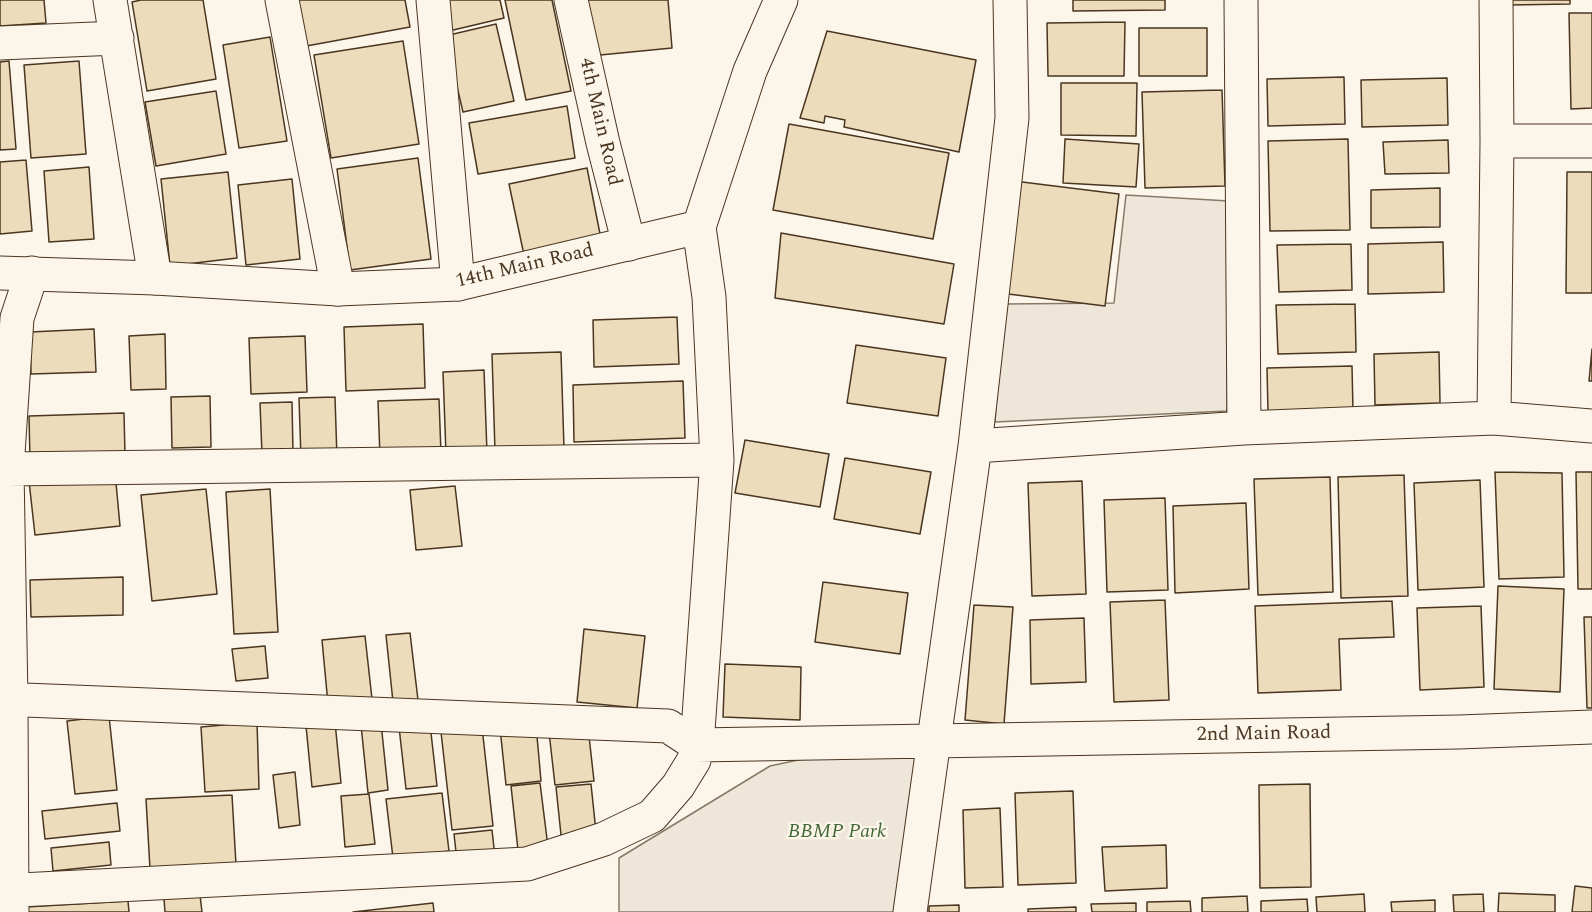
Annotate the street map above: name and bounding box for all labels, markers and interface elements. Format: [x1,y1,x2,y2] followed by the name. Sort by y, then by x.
[573,56,625,188] street label: 4th Main Road
[454,239,596,295] street label: 14th Main Road
[1196,722,1332,748] street label: 2nd Main Road
[788,821,886,845] park label: BBMP Park

